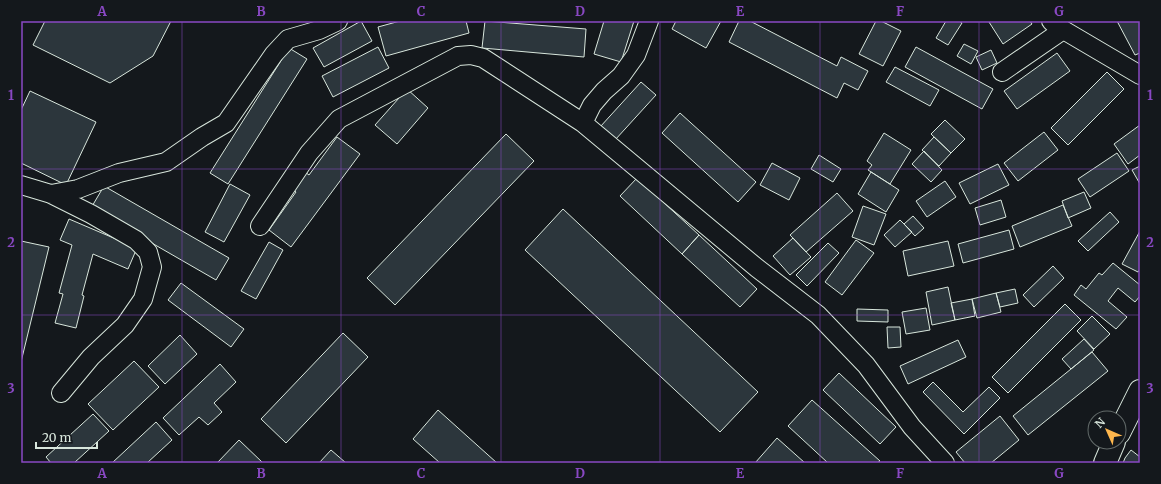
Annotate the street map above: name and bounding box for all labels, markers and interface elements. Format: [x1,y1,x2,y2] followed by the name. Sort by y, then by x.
[96,3,107,20] text: A
[256,3,266,20] text: B
[417,3,426,20] text: C
[575,3,585,20] text: D
[736,3,745,20] text: E
[896,3,904,20] text: F
[1054,3,1064,20] text: G
[8,87,14,104] text: 1
[1147,87,1153,104] text: 1
[7,234,15,251] text: 2
[1146,234,1154,251] text: 2
[7,380,15,397] text: 3
[1146,380,1154,397] text: 3
[1087,410,1127,450] north arrow
[1092,415,1108,431] text: N
[36,424,97,450] scale bar
[42,430,71,445] text: 20 m
[96,465,107,482] text: A
[256,465,266,482] text: B
[417,465,426,482] text: C
[575,465,585,482] text: D
[736,465,745,482] text: E
[896,465,904,482] text: F
[1054,465,1064,482] text: G

